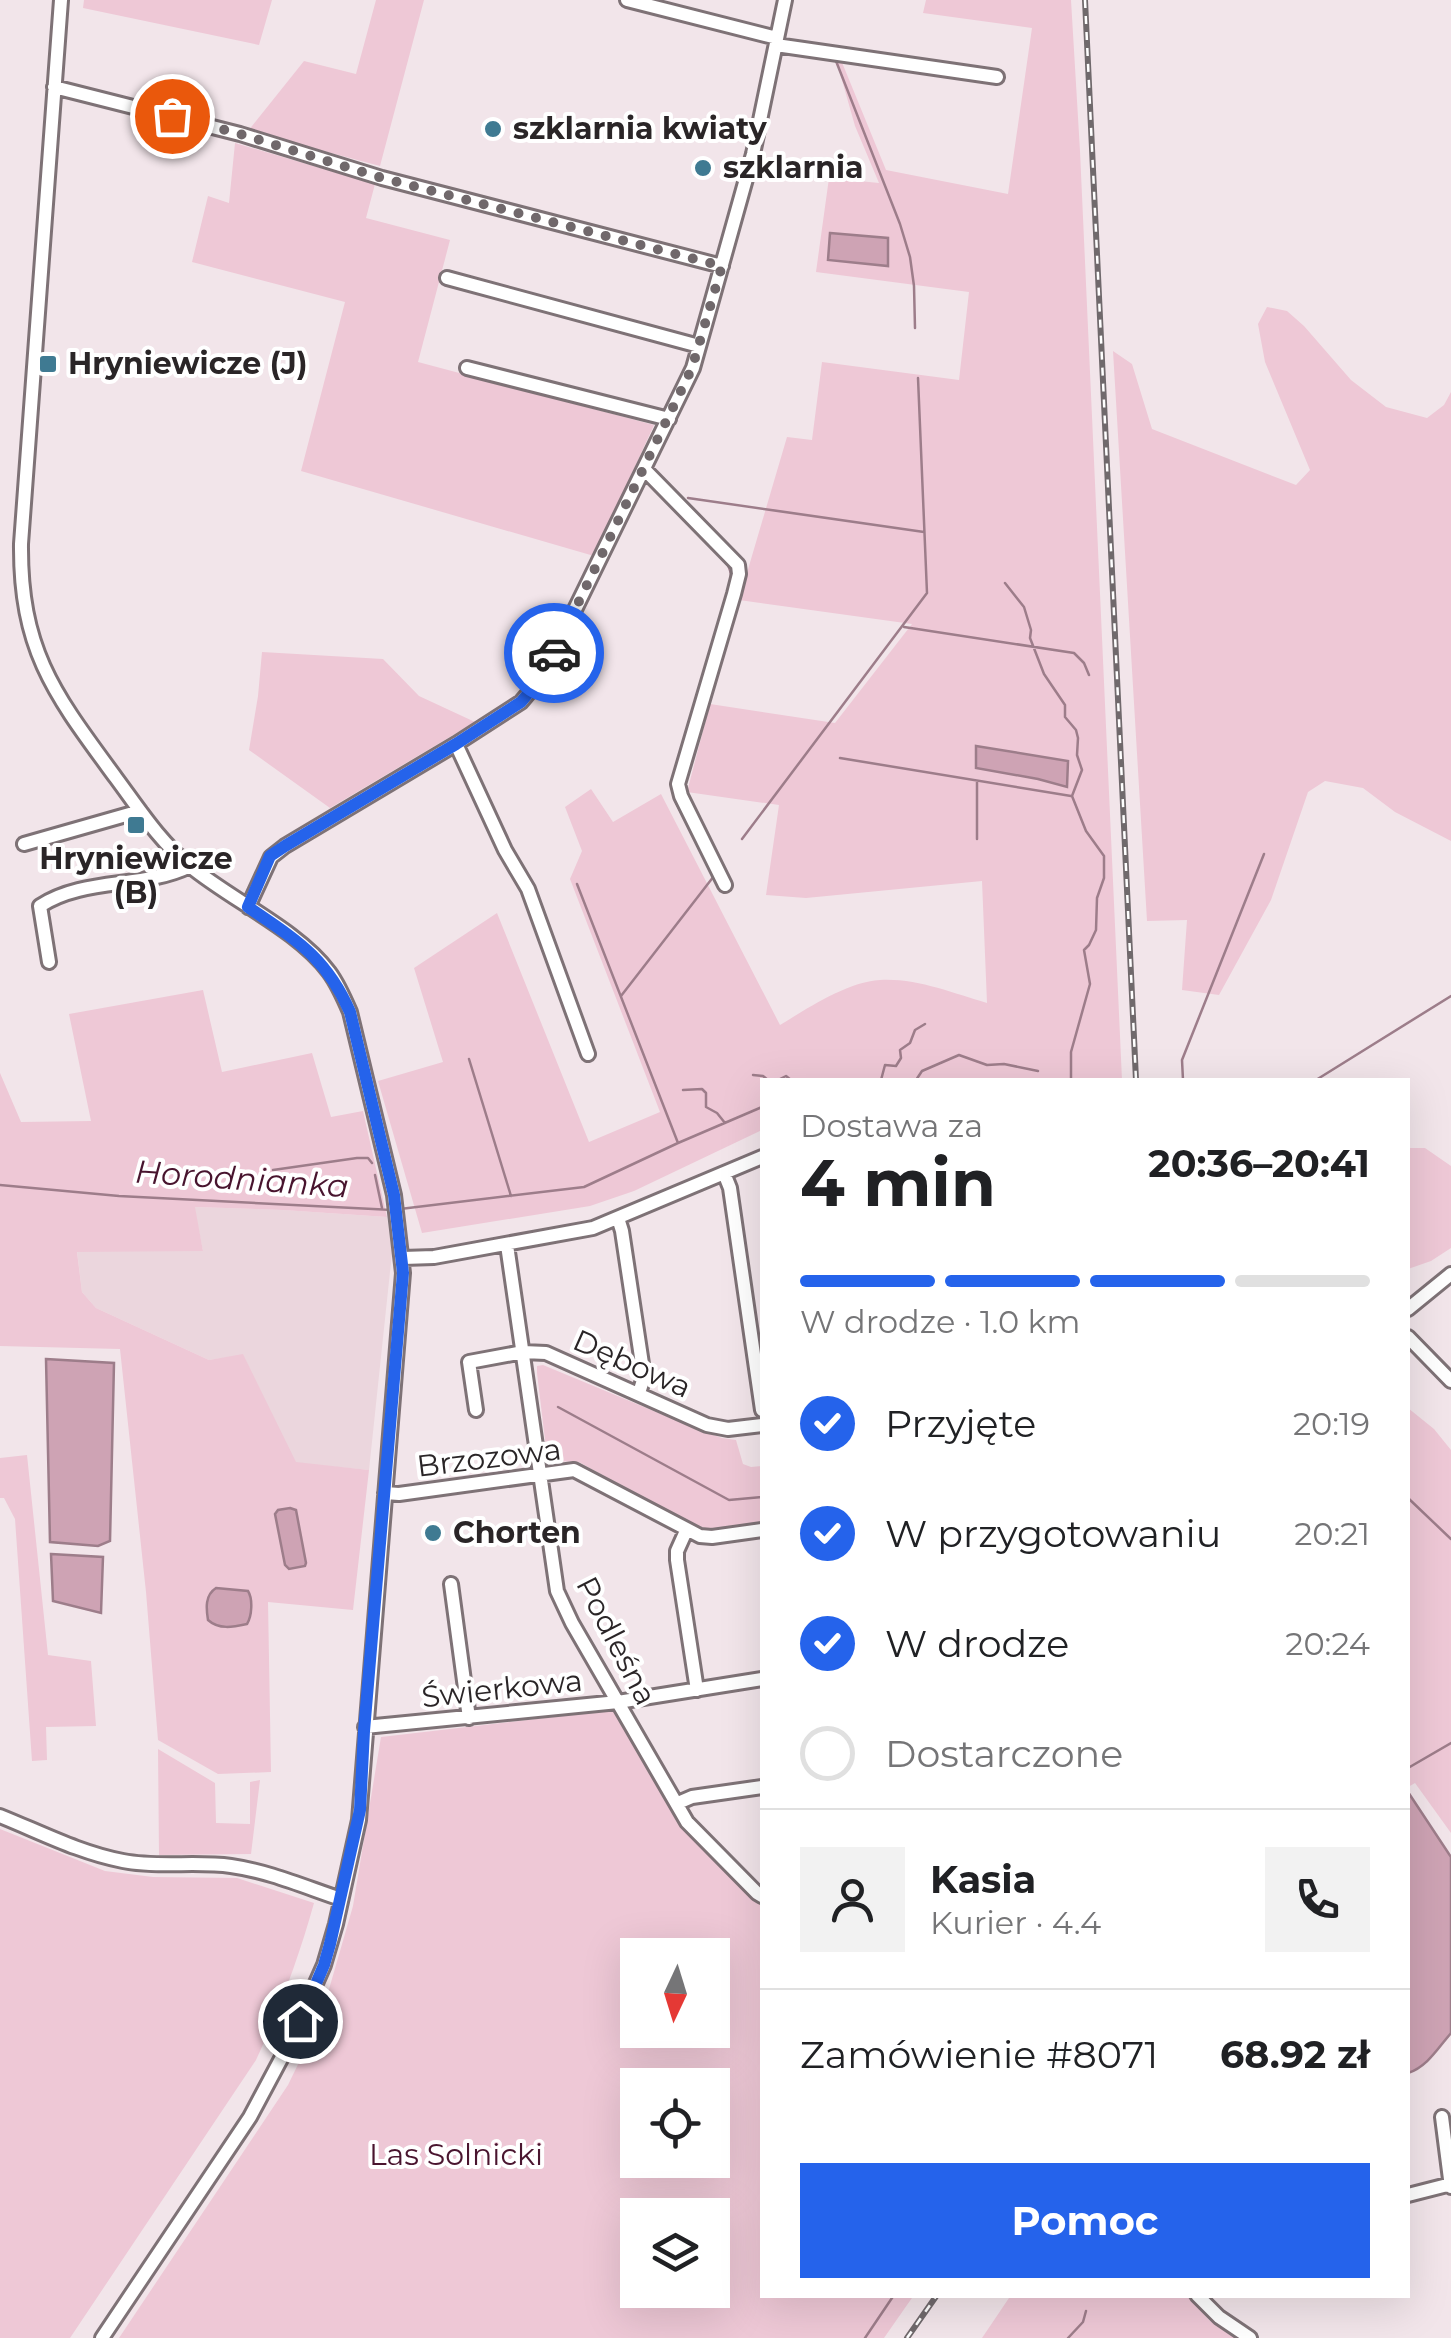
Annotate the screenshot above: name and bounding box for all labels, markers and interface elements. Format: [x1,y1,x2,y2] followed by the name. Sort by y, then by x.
[130,74,215,159] pin
[145,89,200,144] icon: bag
[513,110,768,147] place label: szklarnia kwiaty
[482,118,504,140] marker: szklarnia kwiaty
[723,149,864,186] place label: szklarnia
[692,157,714,179] marker: szklarnia
[68,345,307,382] place label: Hryniewicze (J)
[37,353,59,375] marker: Hryniewicze (J)
[504,603,604,703] courier
[527,626,582,681] icon: car
[125,814,147,836] marker: Hryniewicze (B)
[39,840,233,911] place label: Hryniewicze (B)
[800,1106,983,1145] text: Dostawa za
[1148,1140,1370,1187] text: 20:36–20:41
[800,1143,996,1222] text: 4 min
[134,1152,350,1205] water label: Horodnianka
[800,1302,1080,1341] text: W drodze · 1.0 km
[568,1321,697,1406] street label: Dębowa
[800,1396,855,1451] icon: check
[885,1400,1036,1447] text: Przyjęte
[1293,1404,1370,1443] text: 20:19
[415,1430,563,1485] street label: Brzozowa
[800,1506,855,1561] icon: check
[885,1510,1221,1557] text: W przygotowaniu
[453,1514,581,1551] place label: Chorten
[1294,1514,1370,1553] text: 20:21
[422,1522,444,1544] marker: Chorten
[568,1570,665,1711] street label: Podleśna
[800,1616,855,1671] icon: check
[885,1620,1069,1667] text: W drodze
[1285,1624,1370,1663] text: 20:24
[420,1662,584,1715] street label: Świerkowa
[885,1730,1123,1777] text: Dostarczone
[800,1847,905,1952] button: person
[1265,1847,1370,1952] button: phone
[930,1856,1036,1903] text: Kasia
[930,1903,1101,1942] text: Kurier · 4.4
[620,1938,730,2048] north arrow
[620,1938,730,2308] map controls
[258,1979,343,2064] pin
[273,1994,328,2049] icon: home
[800,2031,1158,2078] text: Zamówienie #8071
[1220,2031,1370,2078] text: 68.92 zł
[620,2068,730,2178] button: locate
[369,2136,543,2173] park label: Las Solnicki
[800,2163,1370,2278] button: Pomoc
[620,2198,730,2308] button: layers

